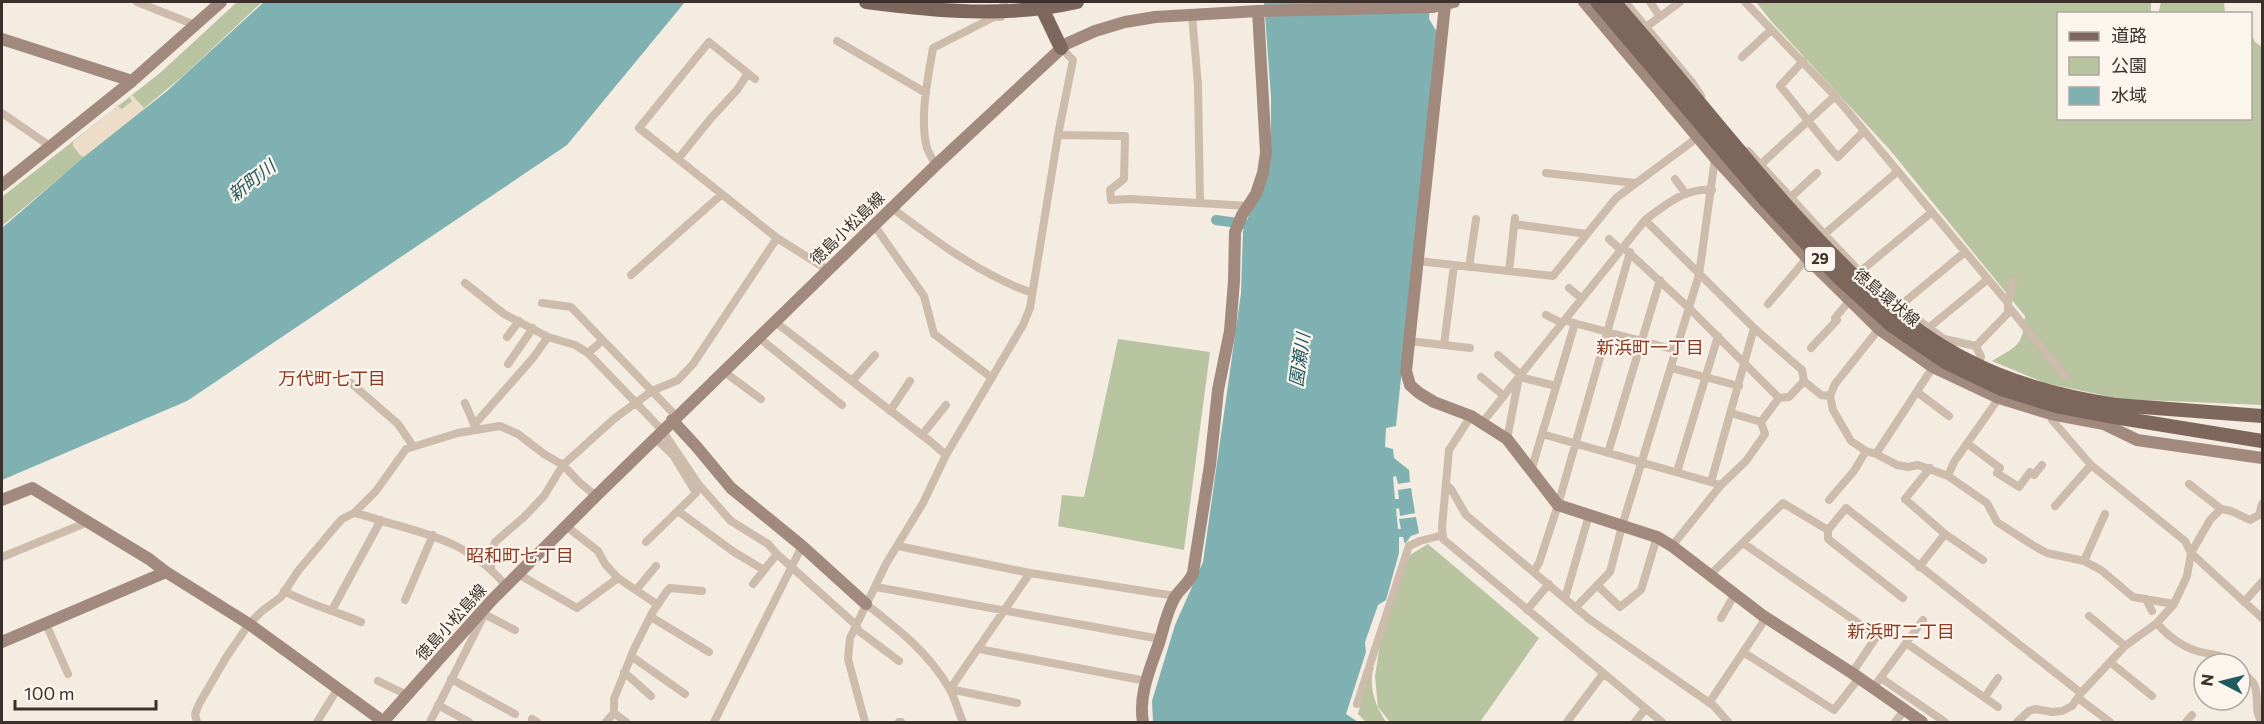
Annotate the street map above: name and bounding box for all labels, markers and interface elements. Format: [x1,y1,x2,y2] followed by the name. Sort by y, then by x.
[2057,12,2252,120] legend
[2111,24,2147,46] text: 道路
[2111,54,2147,76] text: 公園
[2111,84,2147,106] text: 水域
[223,154,281,206] water label: 新町川
[806,187,888,268] street label: 徳島小松島線
[1805,247,1835,271] road number: 29
[1851,264,1924,330] street label: 徳島環状線
[1284,330,1314,388] water label: 園瀬川
[1596,336,1704,358] district label: 新浜町一丁目
[278,367,386,389] district label: 万代町七丁目
[466,544,574,566] district label: 昭和町七丁目
[411,580,490,664] street label: 徳島小松島線
[1847,620,1955,642] district label: 新浜町二丁目
[2192,652,2252,712] north arrow
[15,673,156,711] scale bar
[2196,673,2217,687] text: N
[24,682,74,704] text: 100 m

